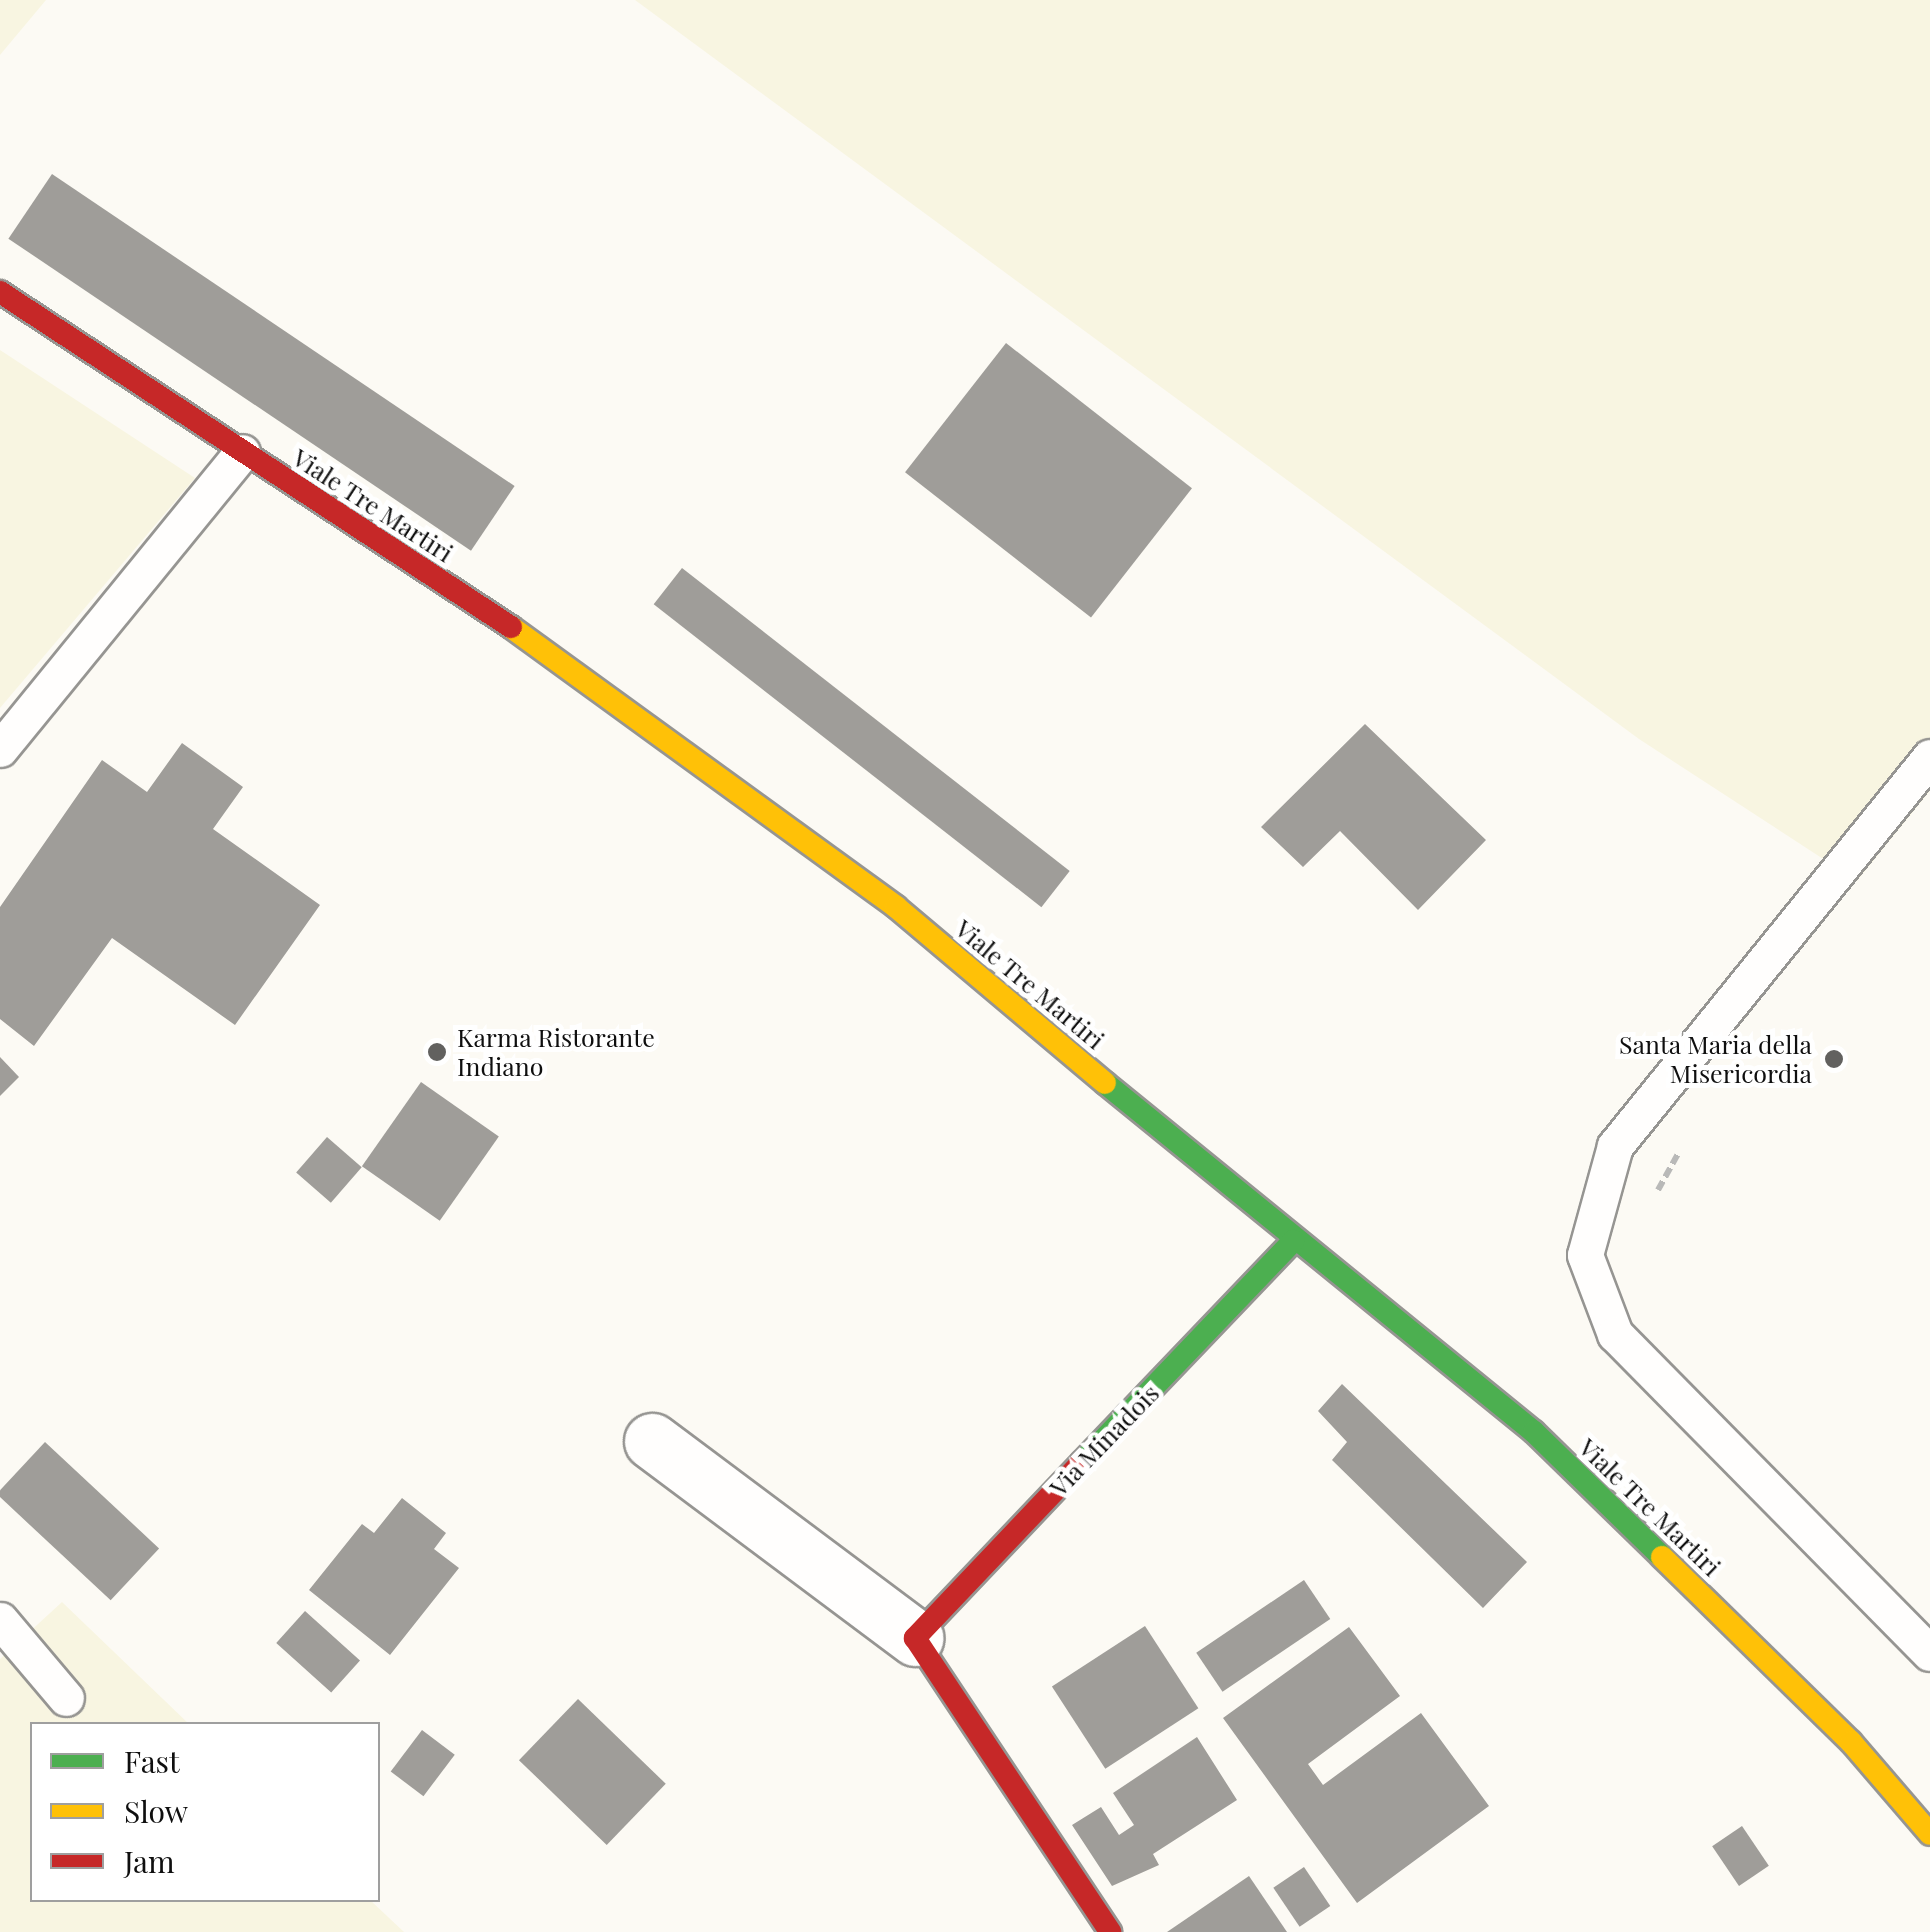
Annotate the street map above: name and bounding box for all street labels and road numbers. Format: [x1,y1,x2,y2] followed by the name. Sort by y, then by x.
[287,442,459,568] street label: Viale Tre Martiri
[949,913,1111,1055] street label: Viale Tre Martiri
[1043,1378,1165,1502] street label: Via Minadois
[1573,1432,1727,1582] street label: Viale Tre Martiri

